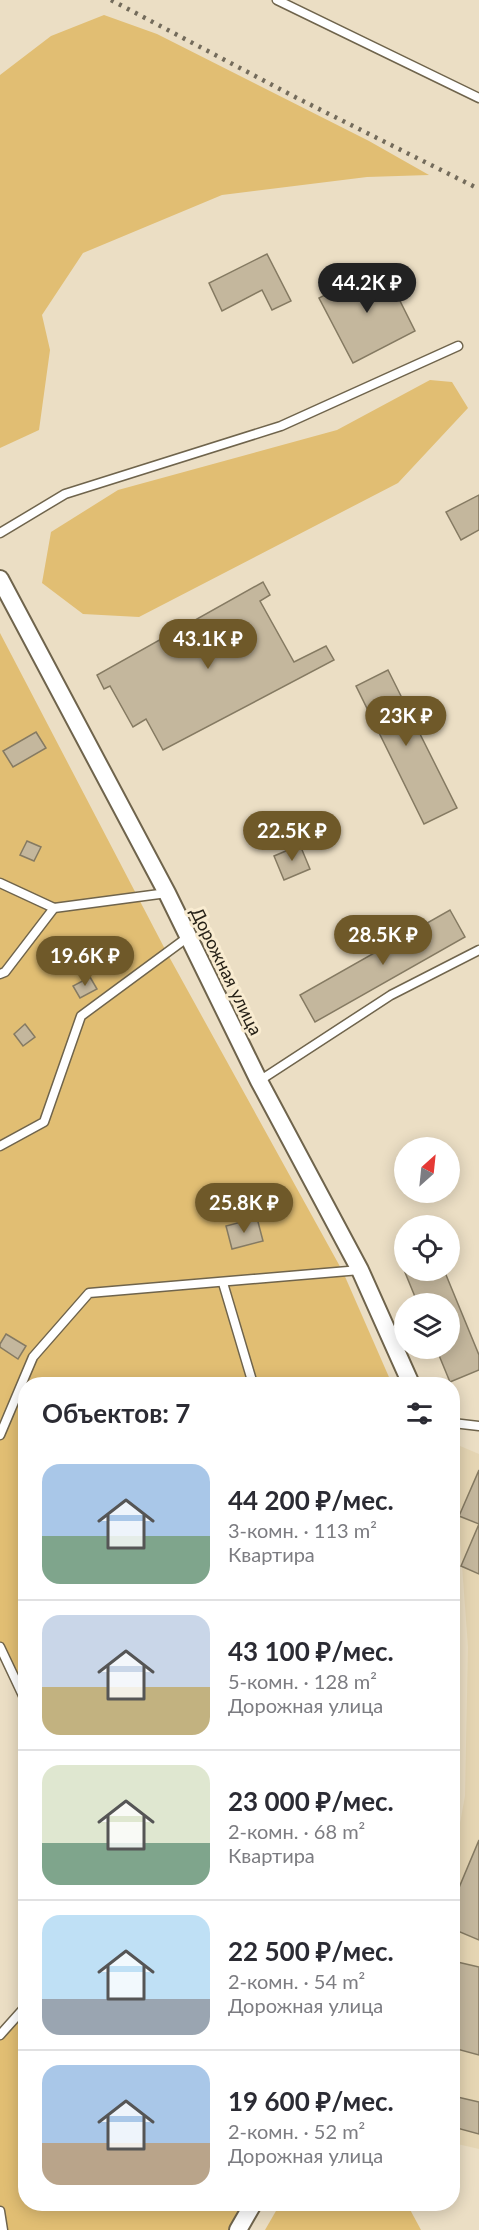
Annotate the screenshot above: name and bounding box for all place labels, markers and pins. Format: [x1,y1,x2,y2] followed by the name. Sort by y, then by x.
[312,263,422,314] pin: 44.2K ₽
[153,619,263,670] pin: 43.1K ₽
[364,696,448,747] pin: 23K ₽
[237,811,347,862] pin: 22.5K ₽
[328,915,438,966] pin: 28.5K ₽
[30,936,140,987] pin: 19.6K ₽
[189,1183,299,1234] pin: 25.8K ₽

